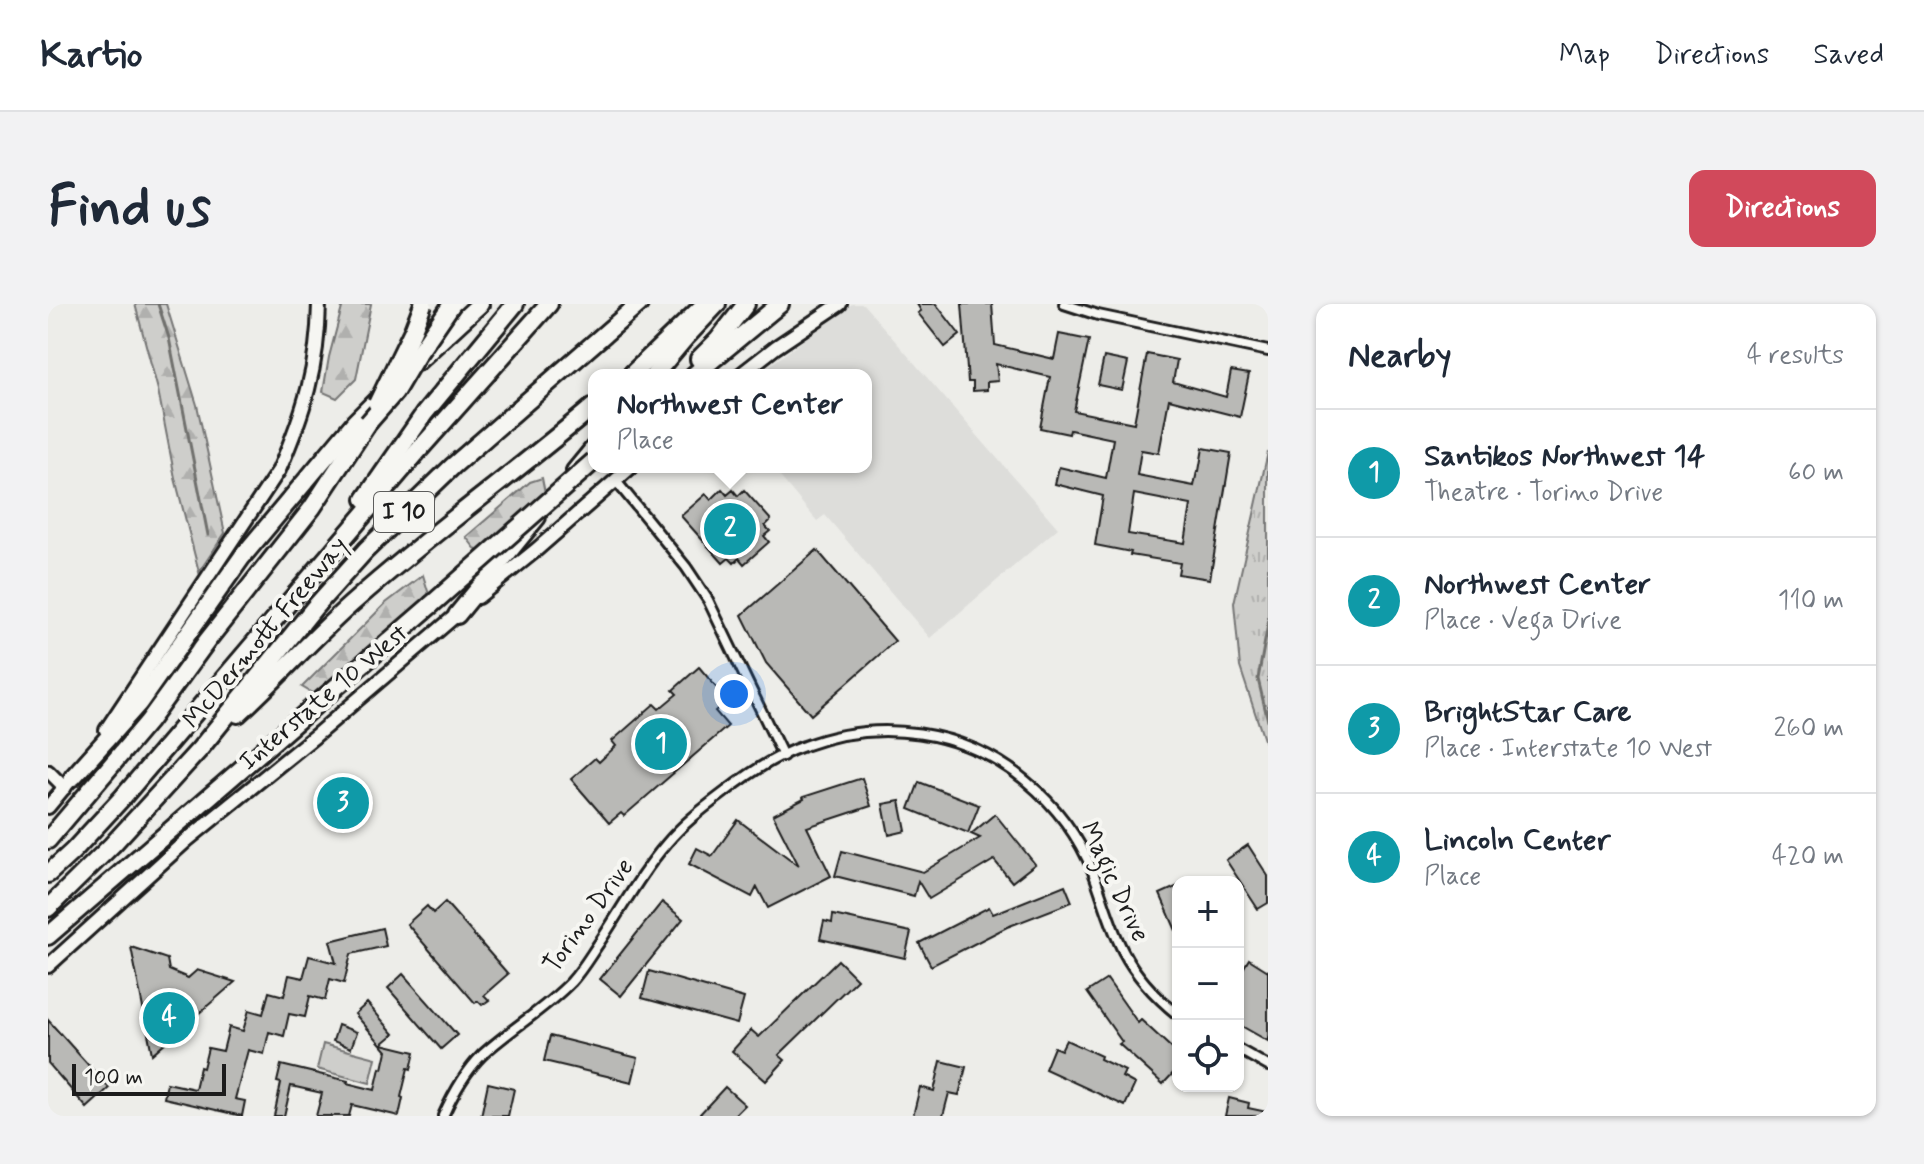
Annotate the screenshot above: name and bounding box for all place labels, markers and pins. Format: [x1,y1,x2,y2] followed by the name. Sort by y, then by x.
[704,499,756,559] pin: 2
[635,714,687,774] pin: 1
[317,773,369,833] pin: 3
[143,988,195,1048] pin: 4

